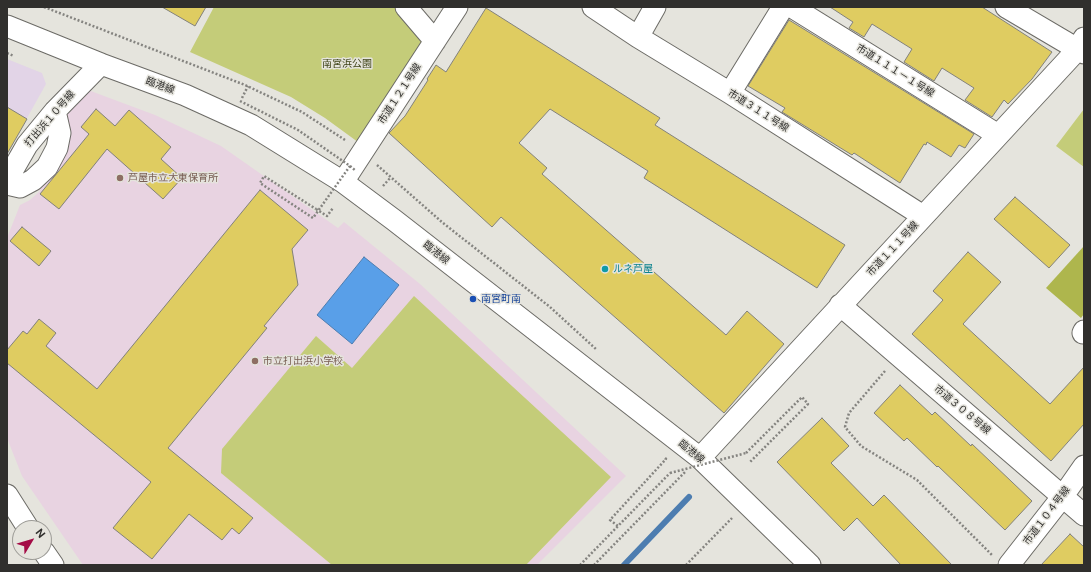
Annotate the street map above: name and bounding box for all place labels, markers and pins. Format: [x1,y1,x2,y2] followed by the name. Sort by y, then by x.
[128,172,218,184] place label: 芦屋市立大東保育所
[115,173,125,183] marker: 芦屋市立大東保育所
[613,263,653,275] place label: ルネ芦屋
[600,264,610,274] marker: ルネ芦屋
[481,293,521,305] place label: 南宮町南
[468,294,478,304] marker: 南宮町南
[263,355,343,367] place label: 市立打出浜小学校
[250,356,260,366] marker: 市立打出浜小学校

